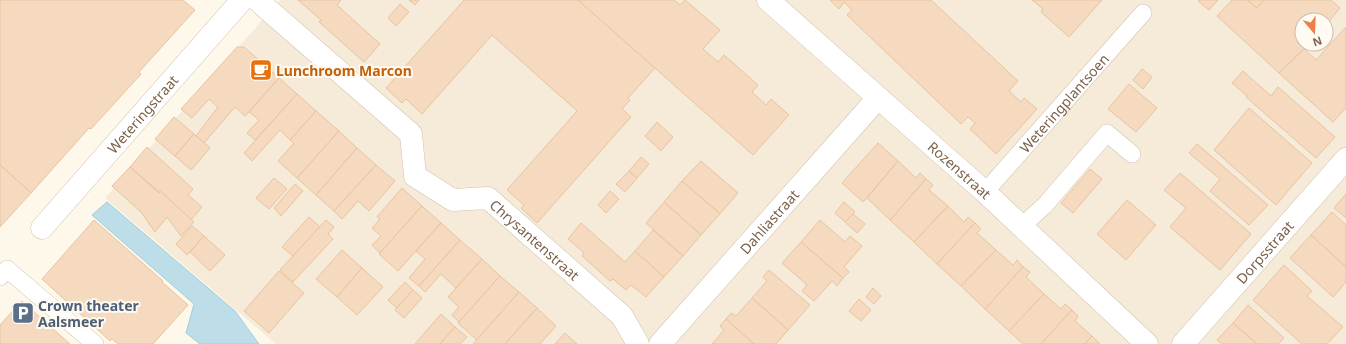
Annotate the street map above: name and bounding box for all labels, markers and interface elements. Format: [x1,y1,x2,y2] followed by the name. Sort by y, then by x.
[1294,12,1334,52] north arrow
[1311,33,1324,50] text: N
[1015,49,1113,156] street label: Weteringplantsoen
[248,57,274,83] cafe icon: Lunchroom Marcon
[276,61,412,80] place label: Lunchroom Marcon
[103,70,182,157] street label: Weteringstraat
[924,137,995,203] street label: Rozenstraat
[735,185,802,257] street label: Dahliastraat
[486,195,584,284] street label: Chrysantenstraat
[1231,216,1297,287] street label: Dorpsstraat
[38,296,140,331] place label: Crown theater Aalsmeer
[10,300,36,326] parking icon: Crown theater Aalsmeer

